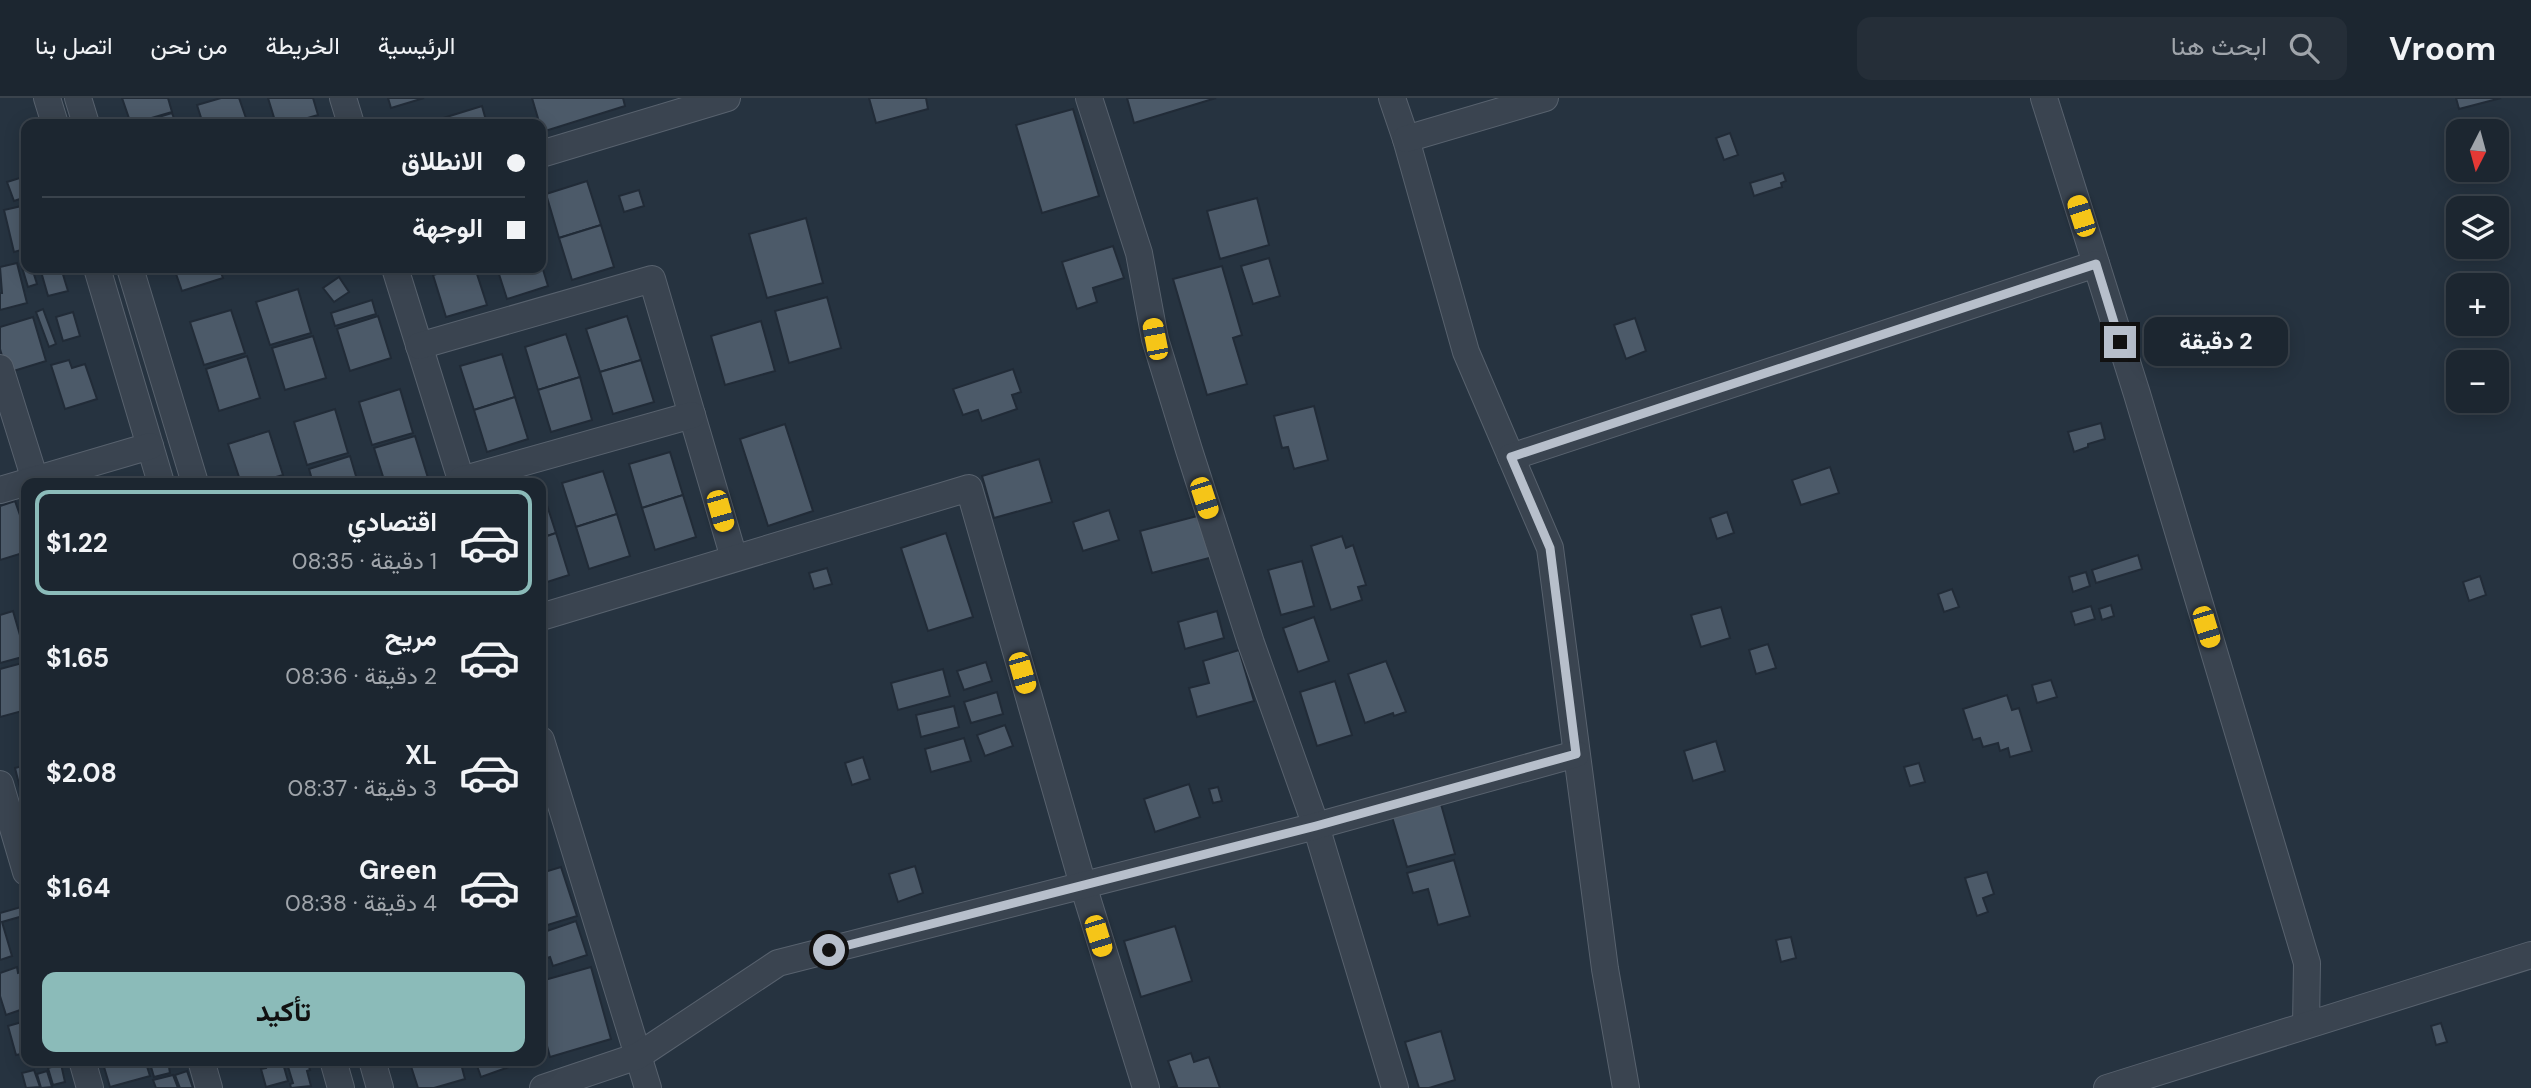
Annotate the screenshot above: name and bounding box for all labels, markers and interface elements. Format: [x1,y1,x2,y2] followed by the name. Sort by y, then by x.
[1857,17,2347,80] search box
[2389,27,2496,70] text: Vroom
[2171,29,2267,63] text: ابحث هنا
[2285,29,2323,67] icon: search
[35,30,112,61] text: اتصل بنا
[150,30,228,61] text: من نحن
[266,30,340,61] text: الخريطة
[378,30,455,61] text: الرئيسية
[2446,119,2510,182] north arrow
[2446,119,2509,413] map controls
[401,144,483,178] text: الانطلاق
[2065,193,2098,239] car
[2446,196,2509,259] button: layers
[412,211,483,245] text: الوجهة
[2446,273,2509,336] button: +
[1141,316,1170,362] car
[2144,317,2288,366] callout: 2 دقيقة
[2104,326,2136,358] route end
[2180,326,2252,356] text: 2 دقيقة
[2446,350,2509,413] button: −
[1188,475,1221,521] car
[705,488,736,534] car
[348,505,437,539] text: اقتصادي
[458,511,521,574] icon: car
[46,526,108,560] text: $1.22
[292,546,437,576] text: 1 دقيقة · 08:35
[2190,604,2223,650] car
[385,620,437,654] text: مريح
[458,626,521,689] icon: car
[46,641,109,675] text: $1.65
[1007,650,1038,696] car
[285,661,437,691] text: 2 دقيقة · 08:36
[405,738,437,772] text: XL
[458,741,521,804] icon: car
[46,756,117,790] text: $2.08
[287,773,437,803] text: 3 دقيقة · 08:37
[359,853,437,887] text: Green
[458,856,521,919] icon: car
[46,871,110,905] text: $1.64
[285,888,437,918] text: 4 دقيقة · 08:38
[1082,913,1115,959] car
[813,934,845,966] route start
[42,972,525,1052] button: تأكيد

